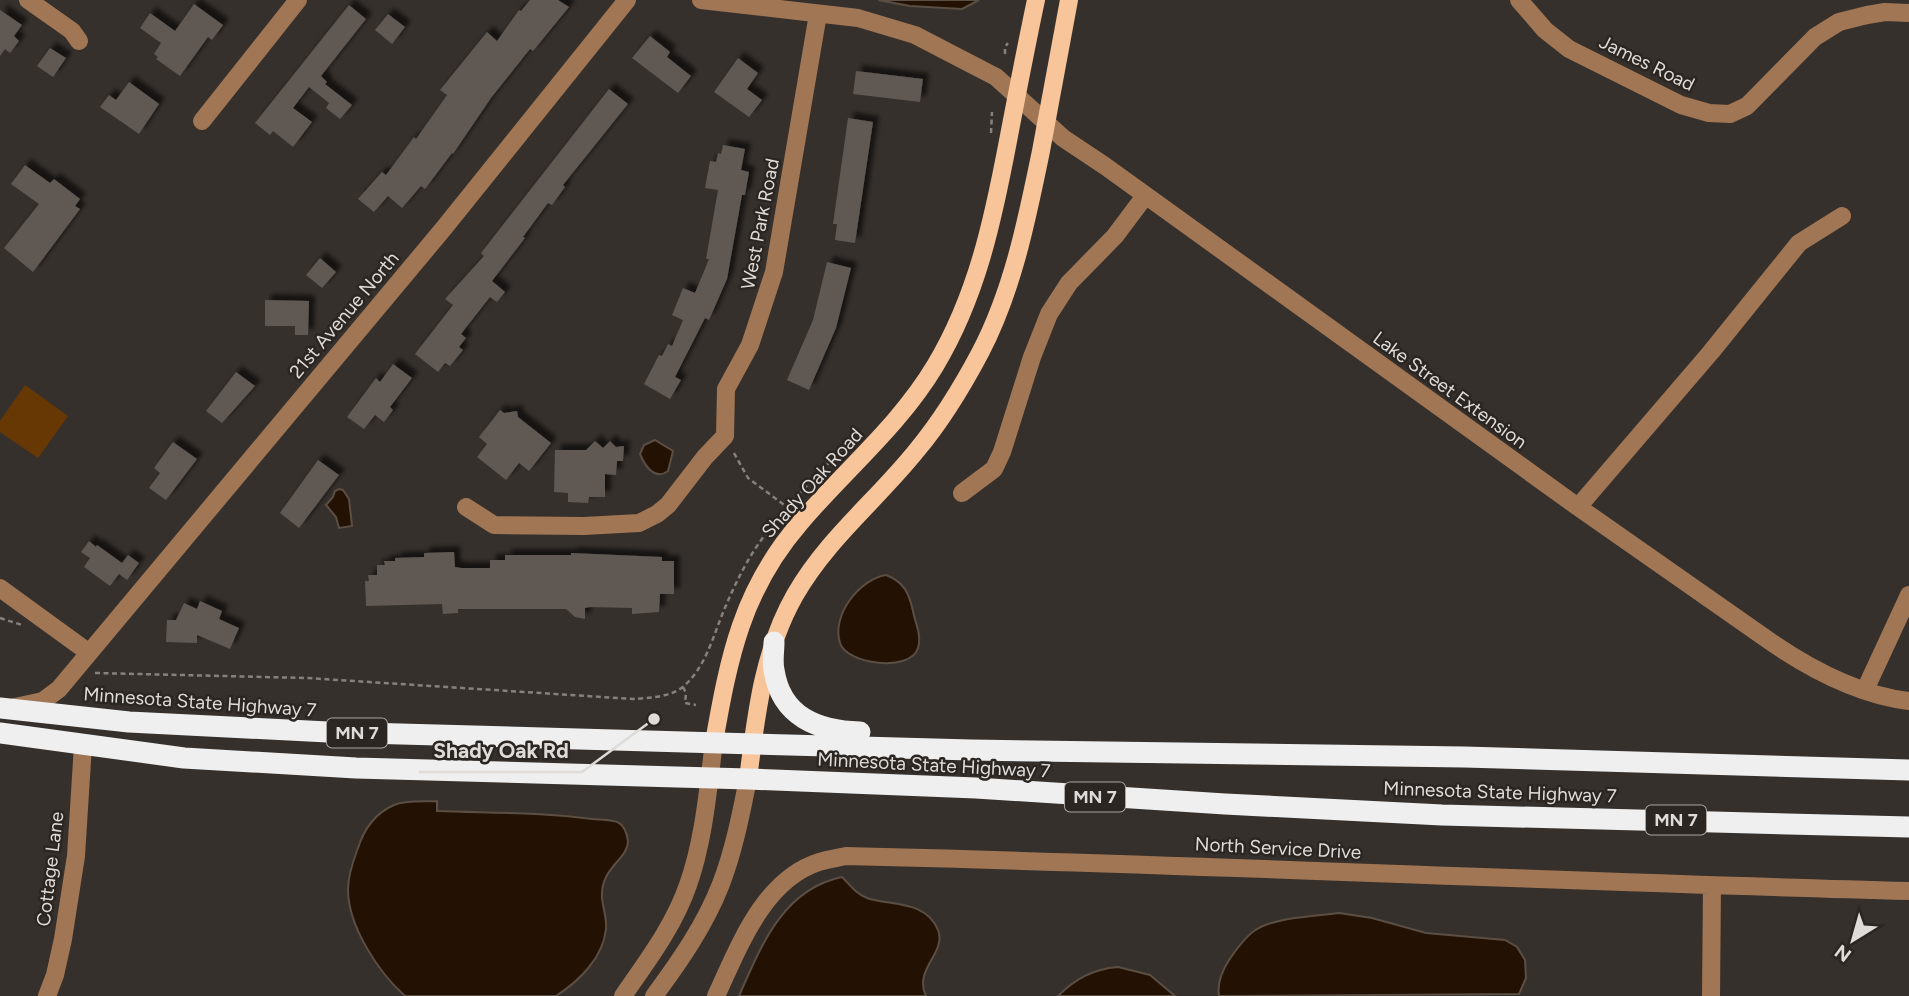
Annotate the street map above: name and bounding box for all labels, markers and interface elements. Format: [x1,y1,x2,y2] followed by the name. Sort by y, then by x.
[1596,30,1698,96] street label: James Road
[736,156,784,292] street label: West Park Road
[284,247,404,383] street label: 21st Avenue North
[1368,326,1532,454] street label: Lake Street Extension
[757,423,867,543] street label: Shady Oak Road
[83,682,317,722] street label: Minnesota State Highway 7
[327,718,387,748] road number: MN 7
[419,730,582,772] callout: Shady Oak Rd
[433,738,569,763] text: Shady Oak Rd
[817,747,1051,783] street label: Minnesota State Highway 7
[1383,776,1617,808] street label: Minnesota State Highway 7
[1065,782,1125,812] road number: MN 7
[1646,806,1706,834] road number: MN 7
[32,810,68,928] street label: Cottage Lane
[1194,832,1362,864] street label: North Service Drive
[1818,905,1888,975] north arrow
[1830,940,1856,967] text: N

